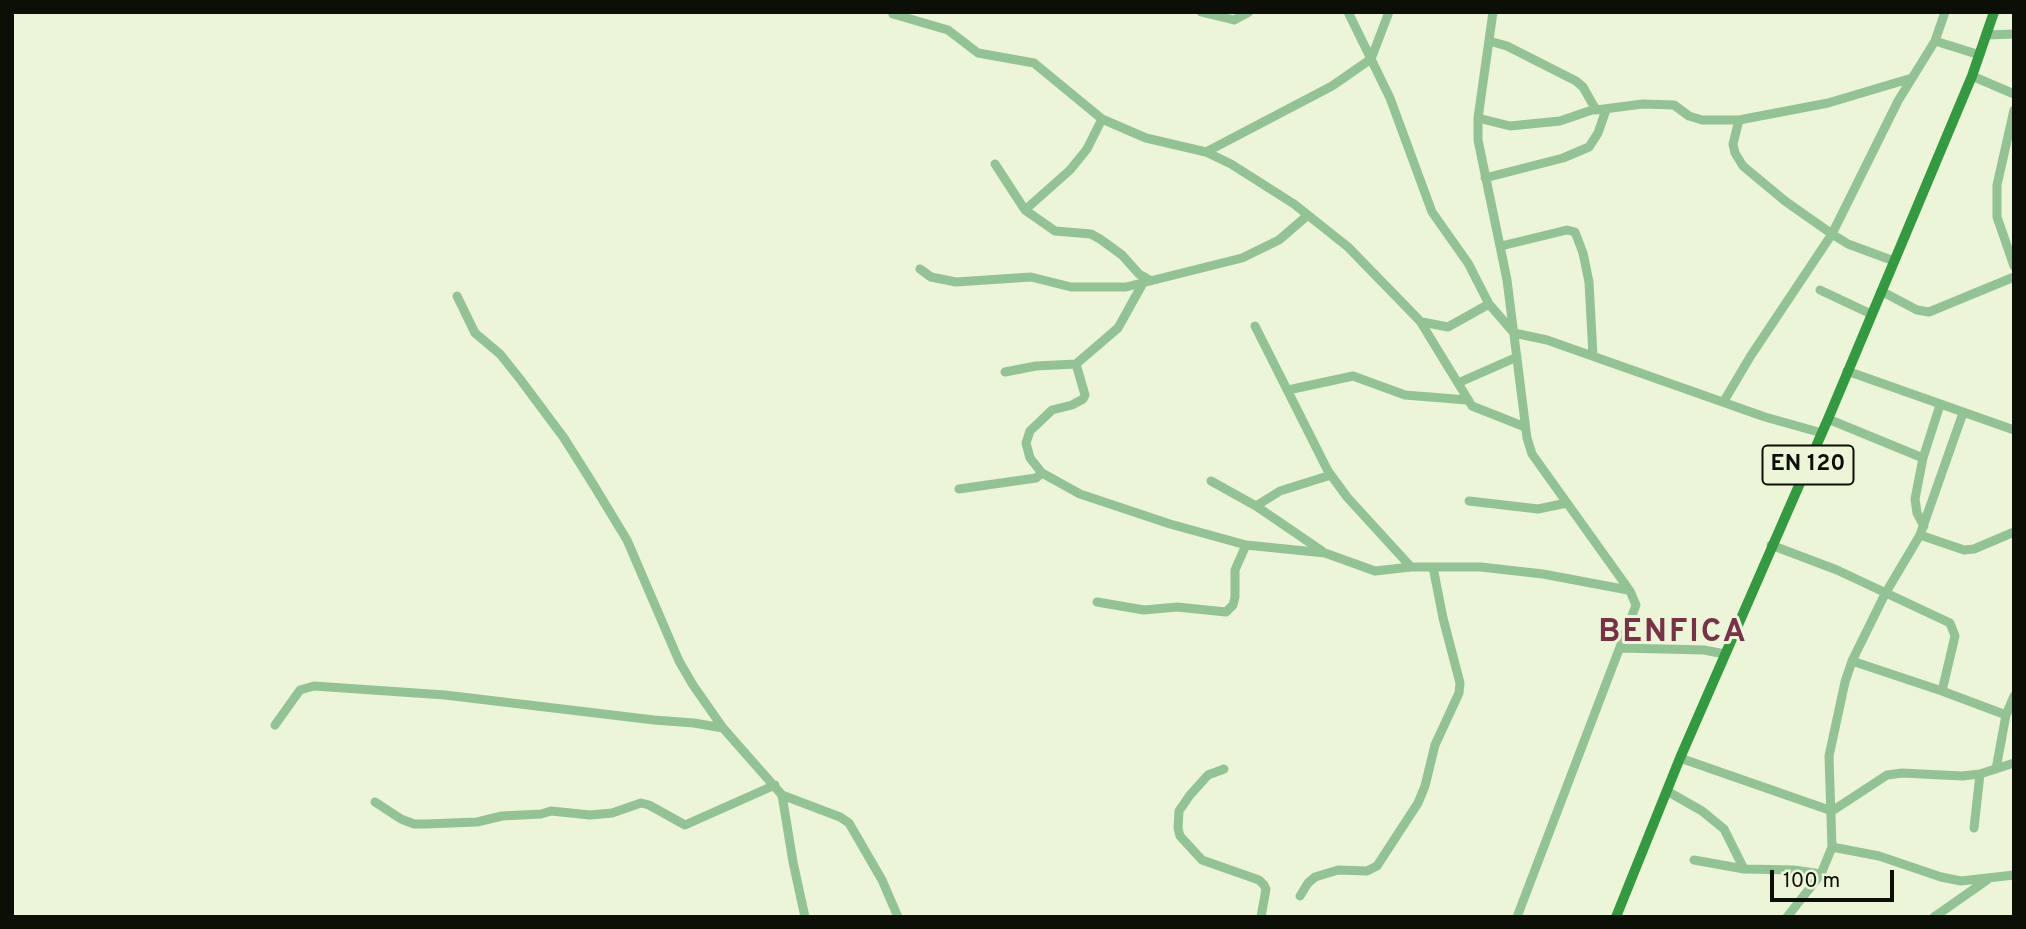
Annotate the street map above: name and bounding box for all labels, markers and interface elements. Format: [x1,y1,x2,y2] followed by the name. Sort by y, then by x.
[1762,446,1854,485] road number: EN 120
[1599,616,1747,654] district label: BENFICA
[1774,856,1898,900] scale bar
[1783,868,1840,895] text: 100 m

